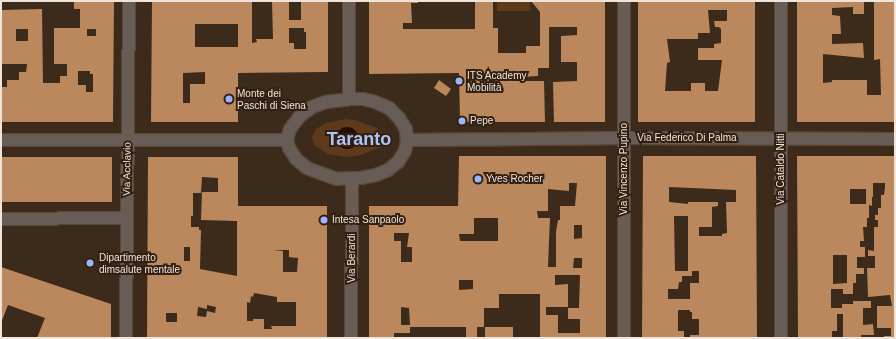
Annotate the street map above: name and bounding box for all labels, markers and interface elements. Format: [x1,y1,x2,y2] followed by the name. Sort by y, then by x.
[467,69,527,92] place label: ITS Academy Mobilità
[454,76,464,86] marker: ITS Academy Mobilità
[237,87,306,110] place label: Monte dei Paschi di Siena
[224,94,234,104] marker: Monte dei Paschi di Siena
[470,115,493,127] place label: Pepe
[457,116,467,126] marker: Pepe
[618,123,630,215] street label: Via Vincenzo Pupino
[327,128,391,150] district label: Taranto
[637,132,737,144] street label: Via Federico Di Palma
[775,133,787,205] street label: Via Cataldo Nitti
[121,142,133,196] street label: Via Acclavio
[486,173,543,185] place label: Yves Rocher
[473,174,483,184] marker: Yves Rocher
[332,214,404,226] place label: Intesa Sanpaolo
[319,215,329,225] marker: Intesa Sanpaolo
[346,233,358,283] street label: Via Berardi
[99,251,180,274] place label: Dipartimento dimsalute mentale
[84,257,96,269] marker: Dipartimento dimsalute mentale

